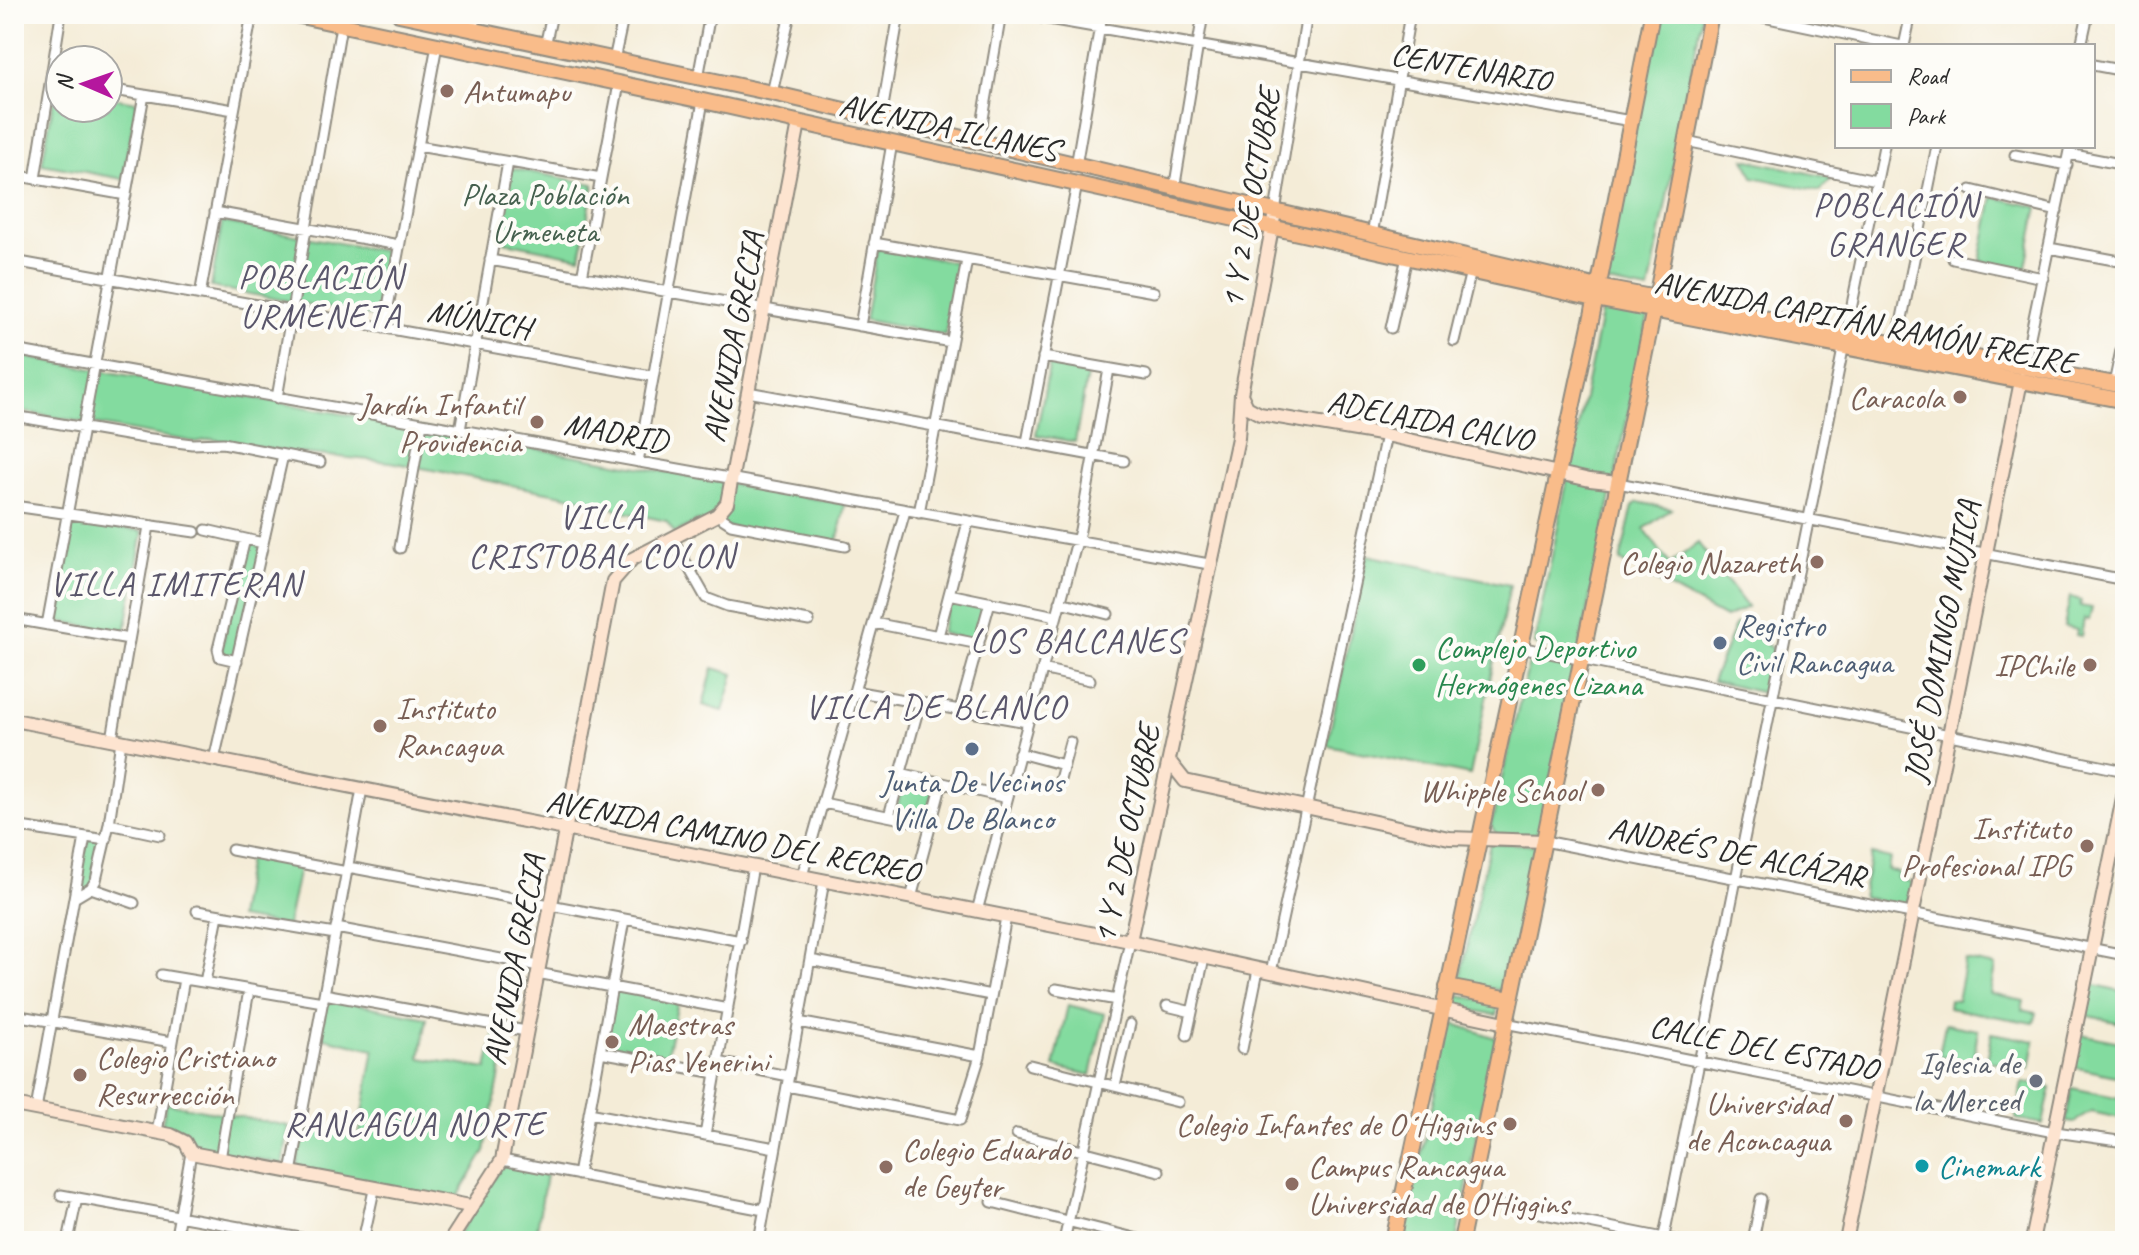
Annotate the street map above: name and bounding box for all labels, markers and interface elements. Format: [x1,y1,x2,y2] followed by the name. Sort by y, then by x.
[1388,33,1557,102] street label: CENTENARIO
[44,44,124,124] north arrow
[1835,44,2095,148] legend
[1907,61,1951,91] text: Road
[463,71,572,112] place label: Antumapu
[51,73,79,91] text: N
[1211,81,1291,311] street label: 1 Y 2 DE OCTUBRE
[438,82,456,100] marker: Antumapu
[836,84,1068,172] street label: AVENIDA ILLANES
[1907,101,1947,131] text: Park
[461,174,630,252] park label: Plaza Población Urmeneta
[1813,183,1983,265] district label: POBLACIÓN GRANGER
[693,227,774,445] street label: AVENIDA GRECIA
[238,255,408,337] district label: POBLACIÓN URMENETA
[1651,262,2083,384] street label: AVENIDA CAPITÁN RAMÓN FREIRE
[424,290,539,350] street label: MÚNICH
[1849,377,1946,418] place label: Caracola
[1324,381,1539,461] street label: ADELAIDA CALVO
[356,384,527,462] place label: Jardín Infantil Providencia
[1951,388,1969,406] marker: Caracola
[561,403,673,462] street label: MADRID
[528,413,546,431] marker: Jardín Infantil Providencia
[468,495,739,577] district label: VILLA CRISTOBAL COLON
[1894,496,1989,787] street label: JOSÉ DOMINGO MUJICA
[1620,542,1801,583] place label: Colegio Nazareth
[1808,553,1826,571] marker: Colegio Nazareth
[50,562,306,605] district label: VILLA IMITERAN
[1736,605,1895,683] place label: Registro Civil Rancagua
[970,619,1188,662] district label: LOS BALCANES
[1435,627,1644,705] place label: Complejo Deportivo Hermógenes Lizana
[1711,634,1729,652] marker: Registro Civil Rancagua
[1994,645,2077,686] place label: IPChile
[1410,656,1428,674] marker: Complejo Deportivo Hermógenes Lizana
[2081,656,2099,674] marker: IPChile
[805,685,1069,728] district label: VILLA DE BLANCO
[396,688,505,766] place label: Instituto Rancagua
[371,717,389,735] marker: Instituto Rancagua
[1083,717,1170,947] street label: 1 Y 2 DE OCTUBRE
[963,740,981,758] marker: Junta De Vecinos Villa De Blanco
[879,761,1067,839] place label: Junta De Vecinos Villa De Blanco
[1420,770,1588,811] place label: Whipple School
[543,780,926,893] street label: AVENIDA CAMINO DEL RECREO
[1589,781,1607,799] marker: Whipple School
[1605,808,1872,898] street label: ANDRÉS DE ALCÁZAR
[1901,808,2074,886] place label: Instituto Profesional IPG
[2078,837,2096,855] marker: Instituto Profesional IPG
[474,850,555,1068] street label: AVENIDA GRECIA
[628,1004,772,1082] place label: Maestras Pias Venerini
[1646,1005,1884,1090] street label: CALLE DEL ESTADO
[603,1033,621,1051] marker: Maestras Pias Venerini
[96,1037,278,1115] place label: Colegio Cristiano Resurrección
[1913,1043,2024,1121] place label: Iglesia de la Merced
[71,1066,89,1084] marker: Colegio Cristiano Resurrección
[2027,1072,2045,1090] marker: Iglesia de la Merced
[1686,1083,1834,1161] place label: Universidad de Aconcagua
[284,1102,548,1145] district label: RANCAGUA NORTE
[1176,1104,1497,1145] place label: Colegio Infantes de O´Higgins
[1837,1112,1855,1130] marker: Universidad de Aconcagua
[1501,1115,1519,1133] marker: Colegio Infantes de O´Higgins
[902,1129,1072,1207] place label: Colegio Eduardo de Geyter
[1308,1146,1572,1224] place label: Campus Rancagua Universidad de O'Higgins
[1938,1146,2042,1187] place label: Cinemark
[1913,1157,1931,1175] marker: Cinemark
[877,1158,895,1176] marker: Colegio Eduardo de Geyter
[1283,1175,1301,1193] marker: Campus Rancagua Universidad de O'Higgins

